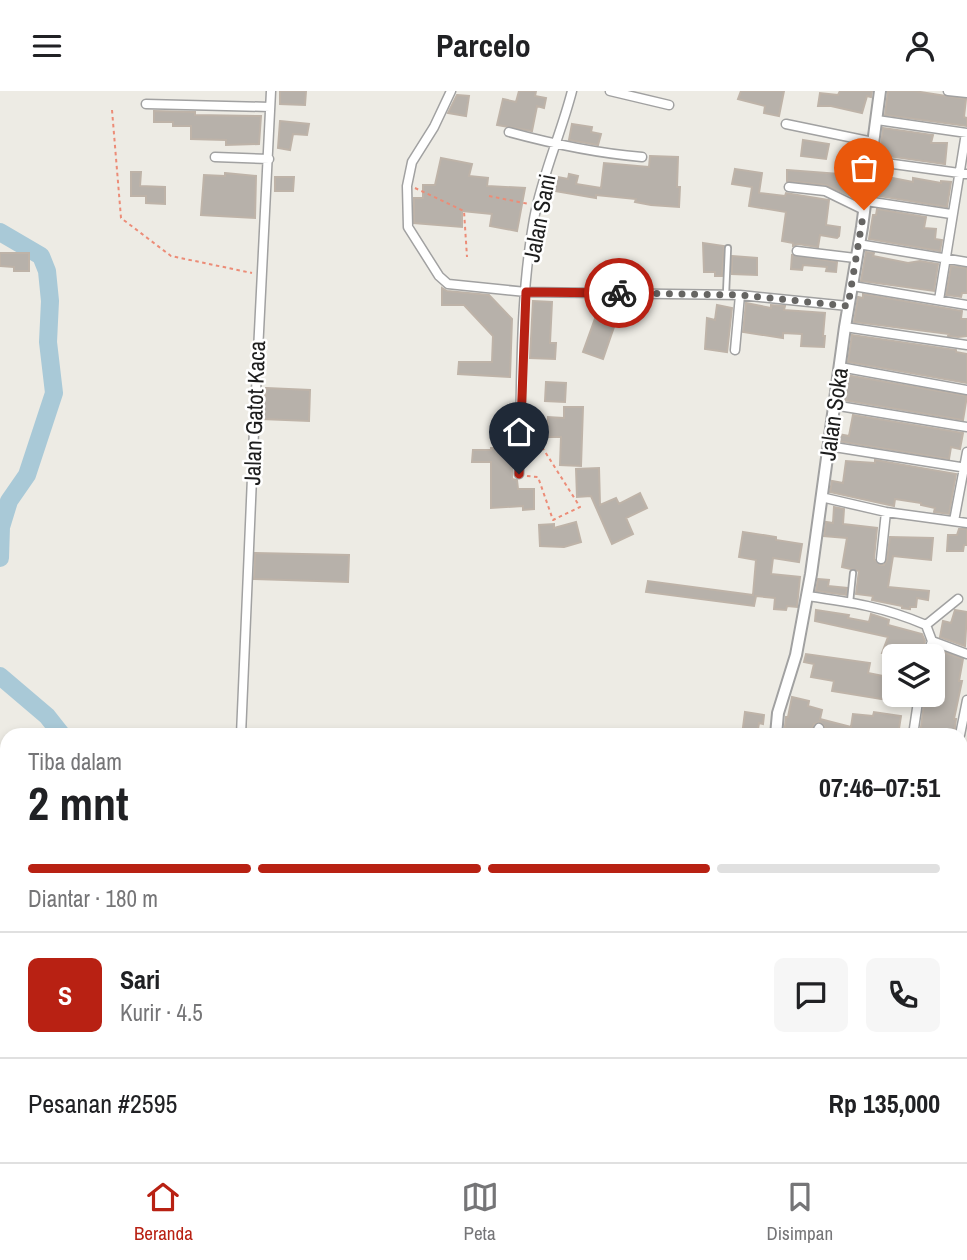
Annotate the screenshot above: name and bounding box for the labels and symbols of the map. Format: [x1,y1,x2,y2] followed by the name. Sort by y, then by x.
[834,138,894,210] pin
[515,171,563,265] street label: Jalan Sani
[584,258,654,328] courier
[236,340,272,486] street label: Jalan Gatot Kaca
[811,365,855,462] street label: Jalan Soka
[489,402,549,474] pin

